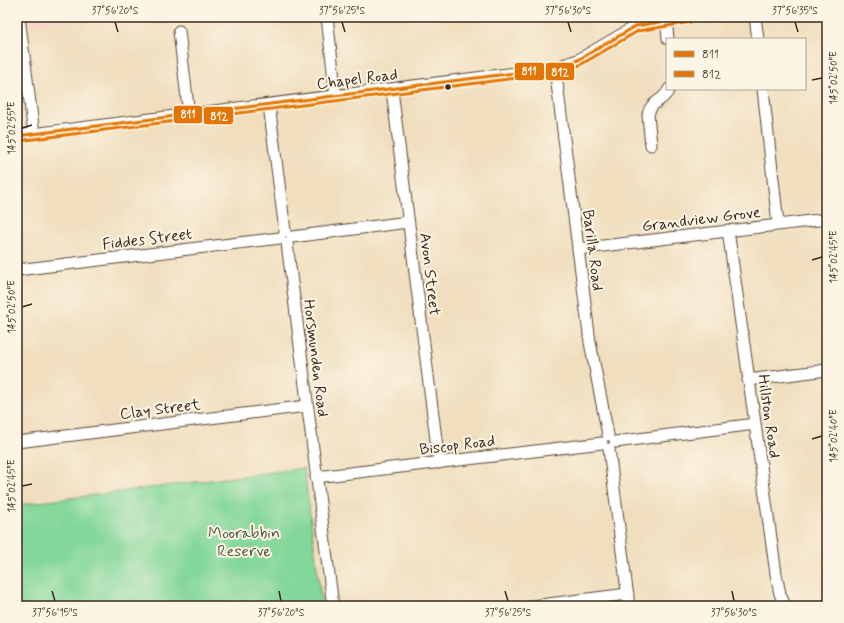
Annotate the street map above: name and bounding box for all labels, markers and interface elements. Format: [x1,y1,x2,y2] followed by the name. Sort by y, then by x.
[92,4,139,18] text: 37°56'20"S
[319,4,365,18] text: 37°56'25"S
[545,4,591,18] text: 37°56'30"S
[772,4,818,18] text: 37°56'35"S
[666,38,806,90] legend
[702,47,719,63] text: 811
[827,51,841,105] text: 145°02'50"E
[514,62,545,81] line badge: 811
[545,62,575,81] line badge: 812
[315,64,399,95] street label: Chapel Road
[521,65,537,79] text: 811
[551,66,569,80] text: 812
[702,67,721,83] text: 812
[443,82,453,92] unlabelled marker
[5,101,19,155] text: 145°02'55"E
[173,105,203,124] line badge: 811
[203,106,234,125] line badge: 812
[180,108,196,122] text: 811
[210,110,228,124] text: 812
[641,202,762,237] street label: Grandview Grove
[577,208,608,292] street label: Barilla Road
[101,224,193,255] street label: Fiddes Street
[827,230,841,284] text: 145°02'45"E
[414,231,445,317] street label: Avon Street
[5,280,19,334] text: 145°02'50"E
[298,298,333,418] street label: Horsmunden Road
[752,373,785,460] street label: Hillston Road
[119,394,202,425] street label: Clay Street
[827,409,841,463] text: 145°02'40"E
[418,430,496,461] street label: Biscop Road
[5,459,19,513] text: 145°02'45"E
[208,523,280,562] park label: Moorabbin Reserve
[32,606,78,620] text: 37°56'15"S
[258,606,305,620] text: 37°56'20"S
[485,606,531,620] text: 37°56'25"S
[711,606,757,620] text: 37°56'30"S

